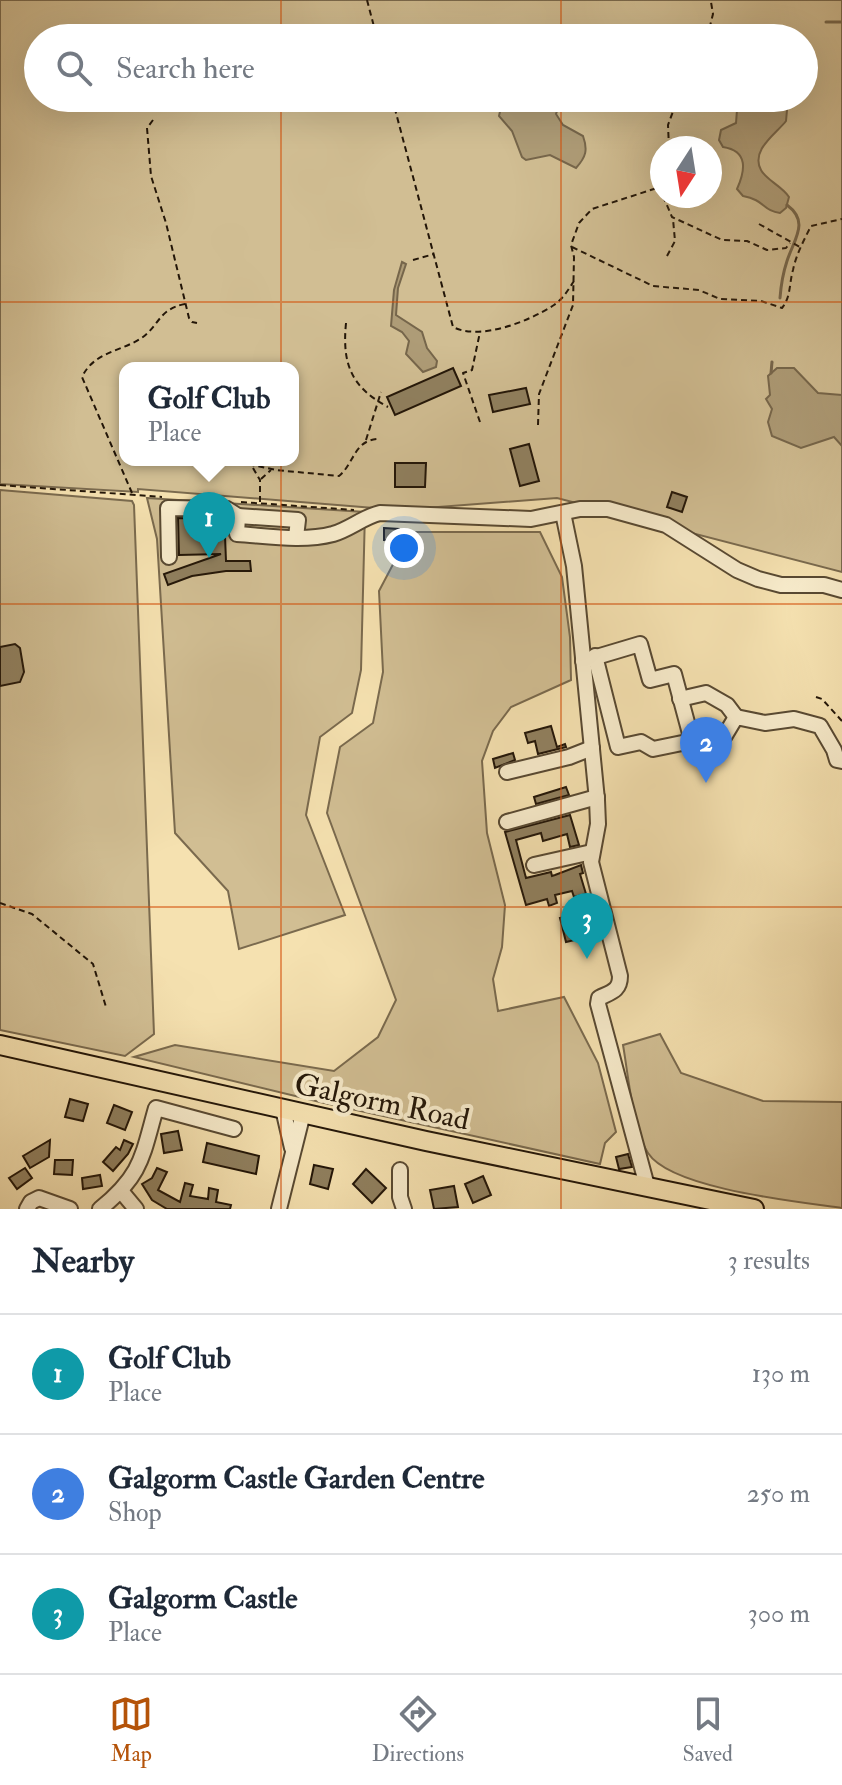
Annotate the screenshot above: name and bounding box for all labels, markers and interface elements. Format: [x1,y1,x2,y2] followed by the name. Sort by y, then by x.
[24,24,818,112] search box
[52,46,96,90] icon: search
[116,50,255,87] text: Search here
[650,136,722,208] north arrow
[119,362,299,466] popup
[148,380,270,417] text: Golf Club
[148,417,201,449] text: Place
[183,492,235,558] pin: 1
[384,528,424,568] your location
[680,717,732,783] pin: 2
[561,893,613,959] pin: 3
[291,1065,473,1139] street label: Galgorm Road
[32,1240,134,1283] text: Nearby
[728,1245,810,1277] text: 3 results
[108,1340,231,1377] text: Golf Club
[53,1358,63,1390] text: 1
[752,1358,810,1390] text: 130 m
[108,1377,162,1409] text: Place
[108,1460,485,1497] text: Galgorm Castle Garden Centre
[51,1478,65,1510] text: 2
[747,1478,810,1510] text: 250 m
[108,1497,162,1529] text: Shop
[108,1580,298,1617] text: Galgorm Castle
[53,1598,63,1630] text: 3
[748,1598,810,1630] text: 300 m
[108,1617,162,1649] text: Place
[109,1692,153,1768] tab: Map
[372,1692,464,1768] tab: Directions
[683,1692,733,1768] tab: Saved

